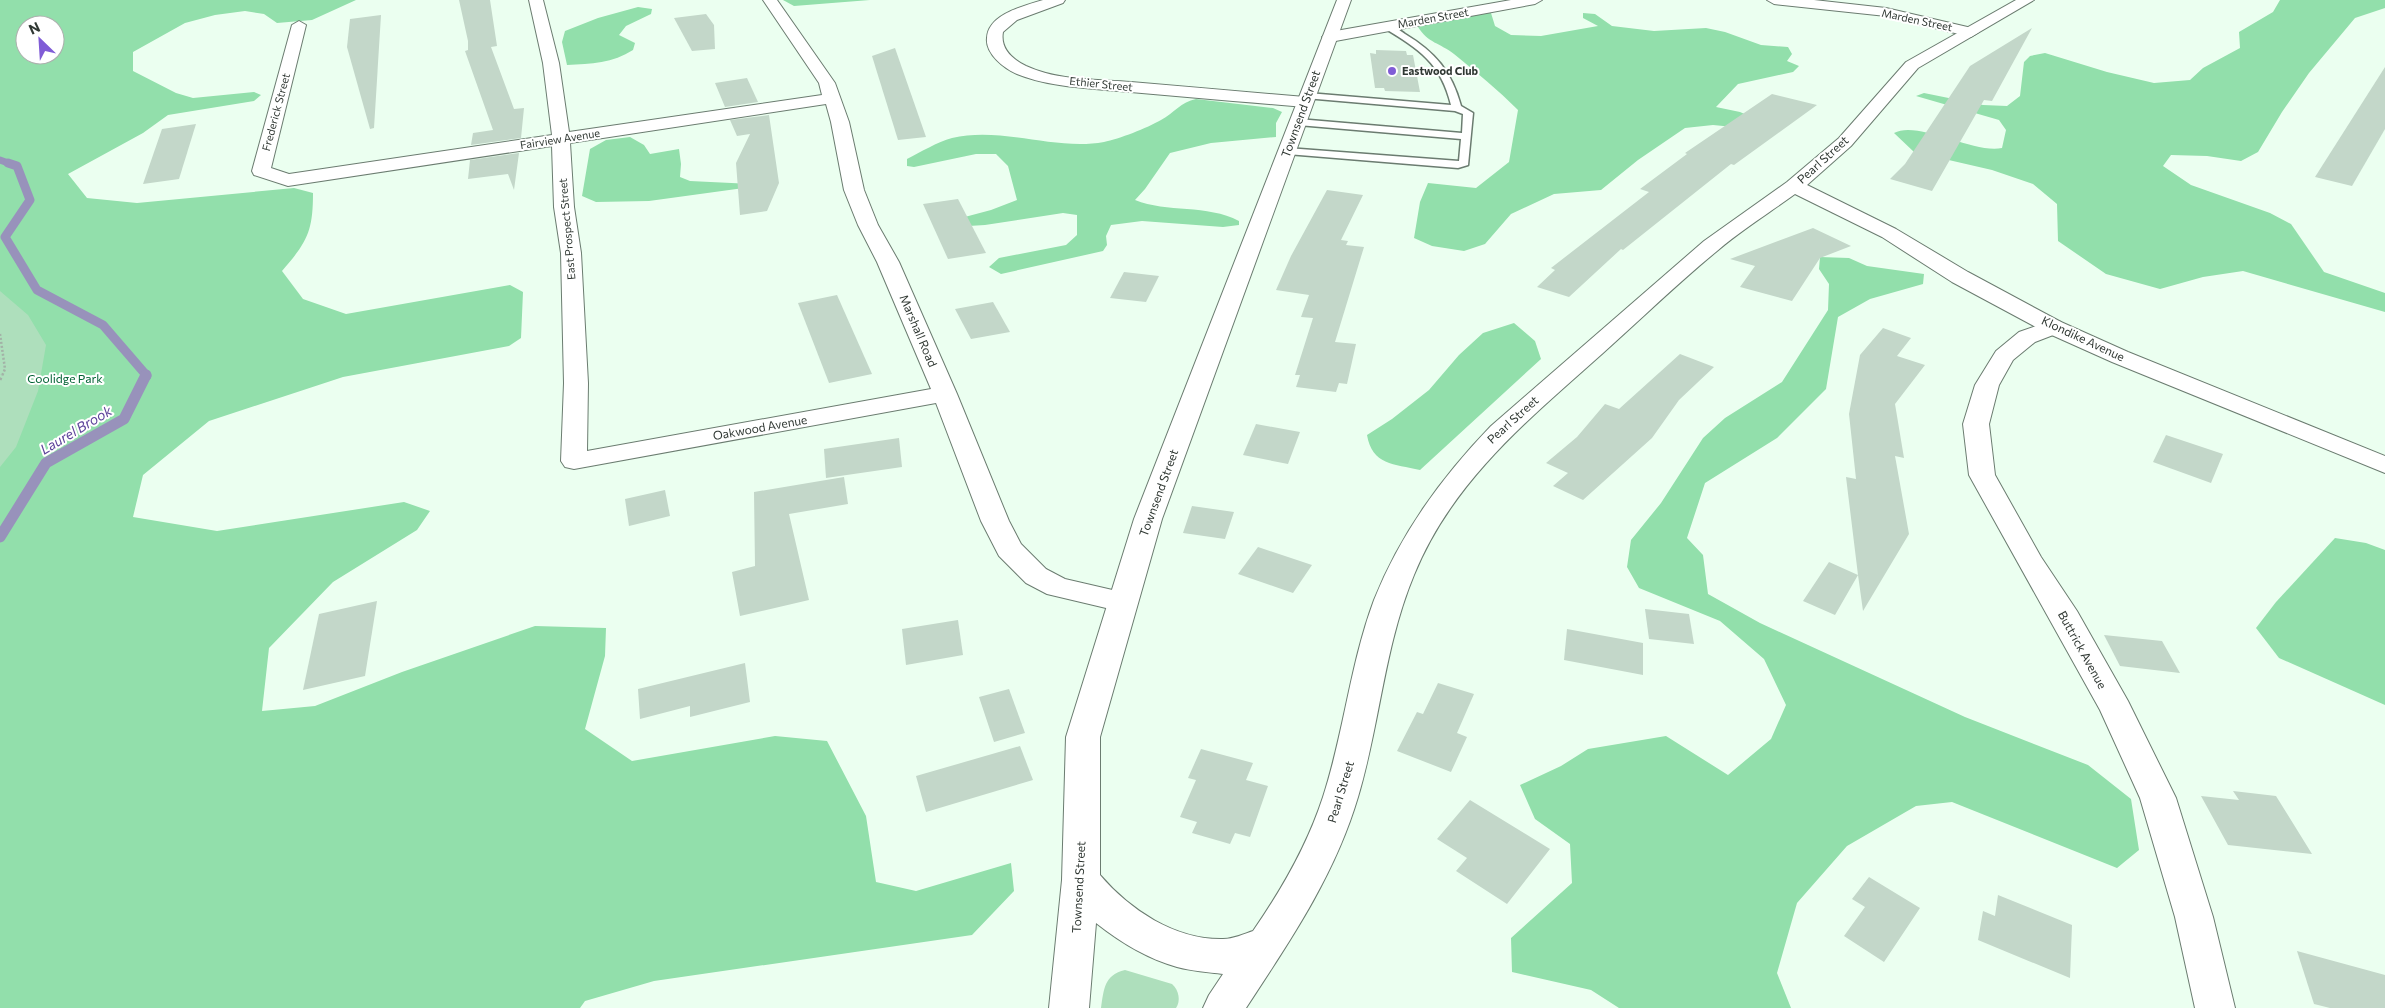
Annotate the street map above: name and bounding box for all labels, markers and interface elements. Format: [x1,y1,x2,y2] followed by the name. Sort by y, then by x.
[1396,5,1470,30] street label: Marden Street
[1881,6,1954,33] street label: Marden Street
[15,15,65,65] north arrow
[26,18,43,38] text: N
[1402,64,1478,77] place label: Eastwood Club
[1386,65,1398,77] marker: Eastwood Club
[1278,68,1322,159] street label: Townsend Street
[259,71,292,152] street label: Frederick Street
[1069,74,1134,93] street label: Ethier Street
[519,126,601,151] street label: Fairview Avenue
[1794,133,1851,186] street label: Pearl Street
[556,177,577,280] street label: East Prospect Street
[897,292,940,369] street label: Marshall Road
[2040,313,2127,363] street label: Klondike Avenue
[27,371,103,385] park label: Coolidge Park
[1484,393,1541,446] street label: Pearl Street
[37,401,115,458] water label: Laurel Brook
[712,412,808,442] street label: Oakwood Avenue
[1136,447,1180,538] street label: Townsend Street
[2056,608,2110,691] street label: Buttrick Avenue
[1324,759,1356,824] street label: Pearl Street
[1069,841,1087,933] street label: Townsend Street

